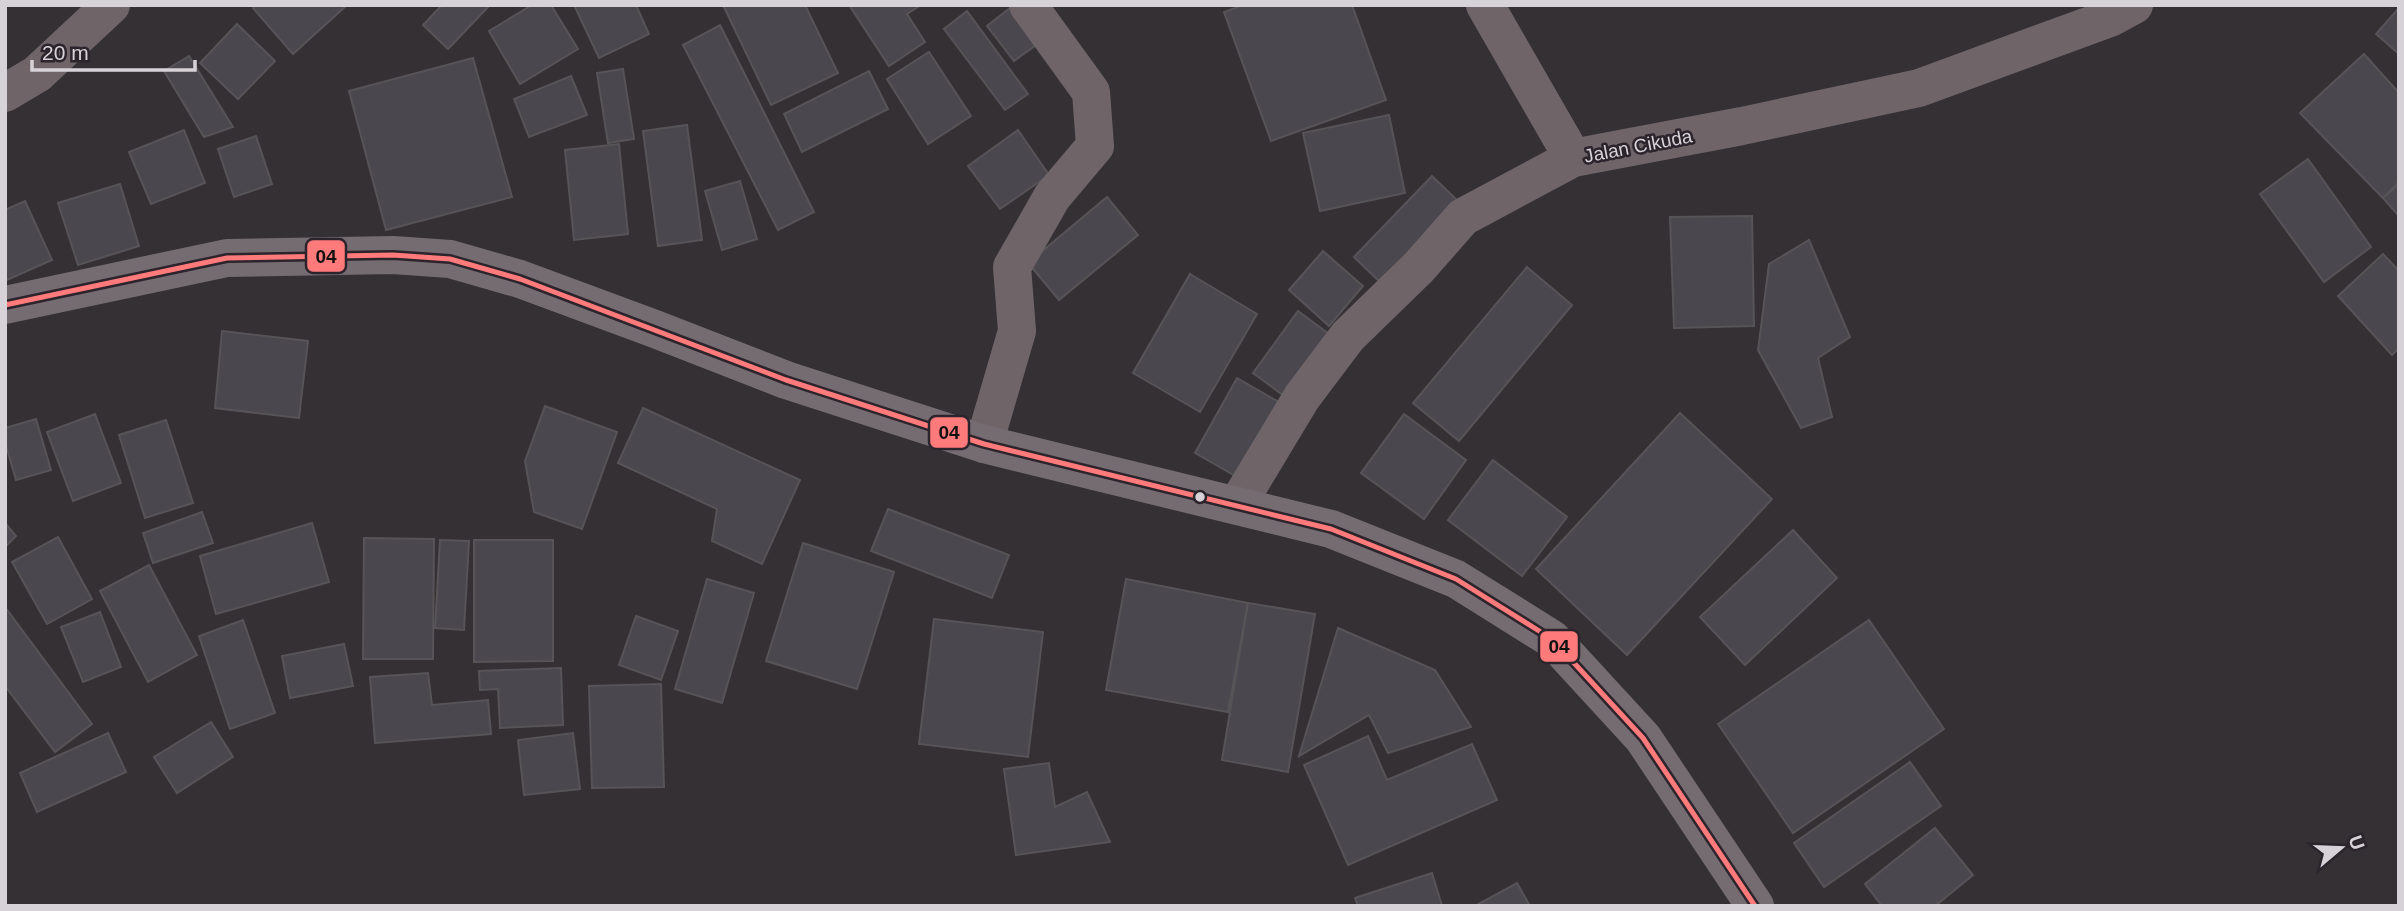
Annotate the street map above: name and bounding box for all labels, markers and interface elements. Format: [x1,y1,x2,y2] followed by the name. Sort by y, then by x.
[32,28,194,72] scale bar
[42,41,89,64] text: 20 m
[1582,125,1694,167] street label: Jalan Cikuda
[306,239,346,273] line badge: 04
[315,246,337,267] text: 04
[929,416,969,449] line badge: 04
[938,422,960,443] text: 04
[1193,490,1207,504] unlabelled marker
[1539,630,1579,663] line badge: 04
[1548,636,1570,657] text: 04
[2306,813,2376,883] north arrow
[2344,833,2369,853] text: U

